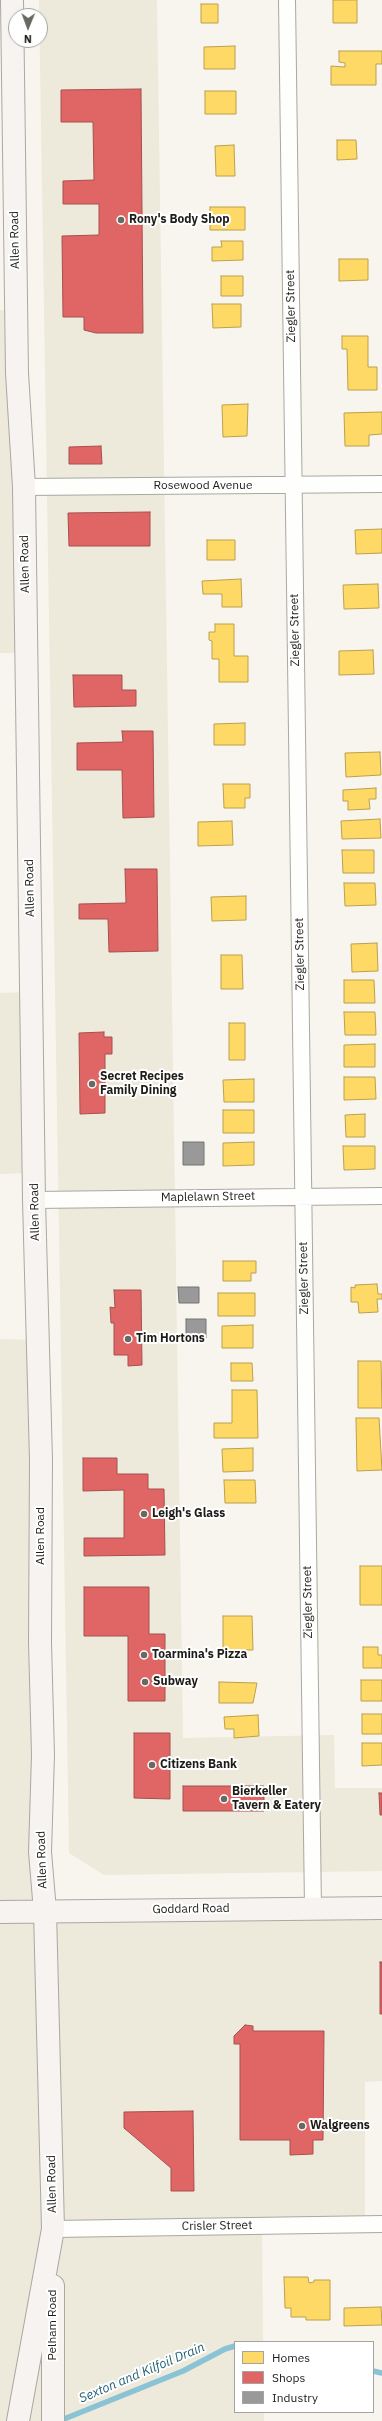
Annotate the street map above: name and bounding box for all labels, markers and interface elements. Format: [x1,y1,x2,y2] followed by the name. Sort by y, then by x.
[8,8,48,48] north arrow
[24,32,32,46] text: N
[7,211,23,269] street label: Allen Road
[129,213,229,227] place label: Rony's Body Shop
[116,215,126,225] marker: Rony's Body Shop
[283,269,299,343] street label: Ziegler Street
[153,479,253,493] street label: Rosewood Avenue
[17,535,33,593] street label: Allen Road
[287,593,303,667] street label: Ziegler Street
[22,859,38,917] street label: Allen Road
[292,917,308,991] street label: Ziegler Street
[100,1070,184,1098] place label: Secret Recipes Family Dining
[87,1079,97,1089] marker: Secret Recipes Family Dining
[27,1183,43,1241] street label: Allen Road
[161,1189,255,1205] street label: Maplelawn Street
[296,1241,312,1315] street label: Ziegler Street
[136,1332,205,1346] place label: Tim Hortons
[123,1334,133,1344] marker: Tim Hortons
[34,1507,48,1565] street label: Allen Road
[152,1507,225,1521] place label: Leigh's Glass
[139,1509,149,1519] marker: Leigh's Glass
[300,1565,316,1639] street label: Ziegler Street
[152,1648,247,1662] place label: Toarmina's Pizza
[139,1650,149,1660] marker: Toarmina's Pizza
[153,1675,198,1689] place label: Subway
[140,1677,150,1687] marker: Subway
[160,1758,237,1772] place label: Citizens Bank
[147,1760,157,1770] marker: Citizens Bank
[232,1785,321,1813] place label: Bierkeller Tavern & Eatery
[219,1794,229,1804] marker: Bierkeller Tavern & Eatery
[34,1831,50,1889] street label: Allen Road
[152,1901,230,1917] street label: Goddard Road
[310,2119,370,2133] place label: Walgreens
[297,2121,307,2131] marker: Walgreens
[44,2155,60,2213] street label: Allen Road
[182,2218,252,2234] street label: Crisler Street
[46,2289,60,2361] street label: Pelham Road
[77,2339,207,2407] water label: Sexton and Kilfoil Drain
[234,2341,374,2413] legend
[272,2350,310,2365] text: Homes
[272,2370,305,2385] text: Shops
[272,2390,318,2405] text: Industry

